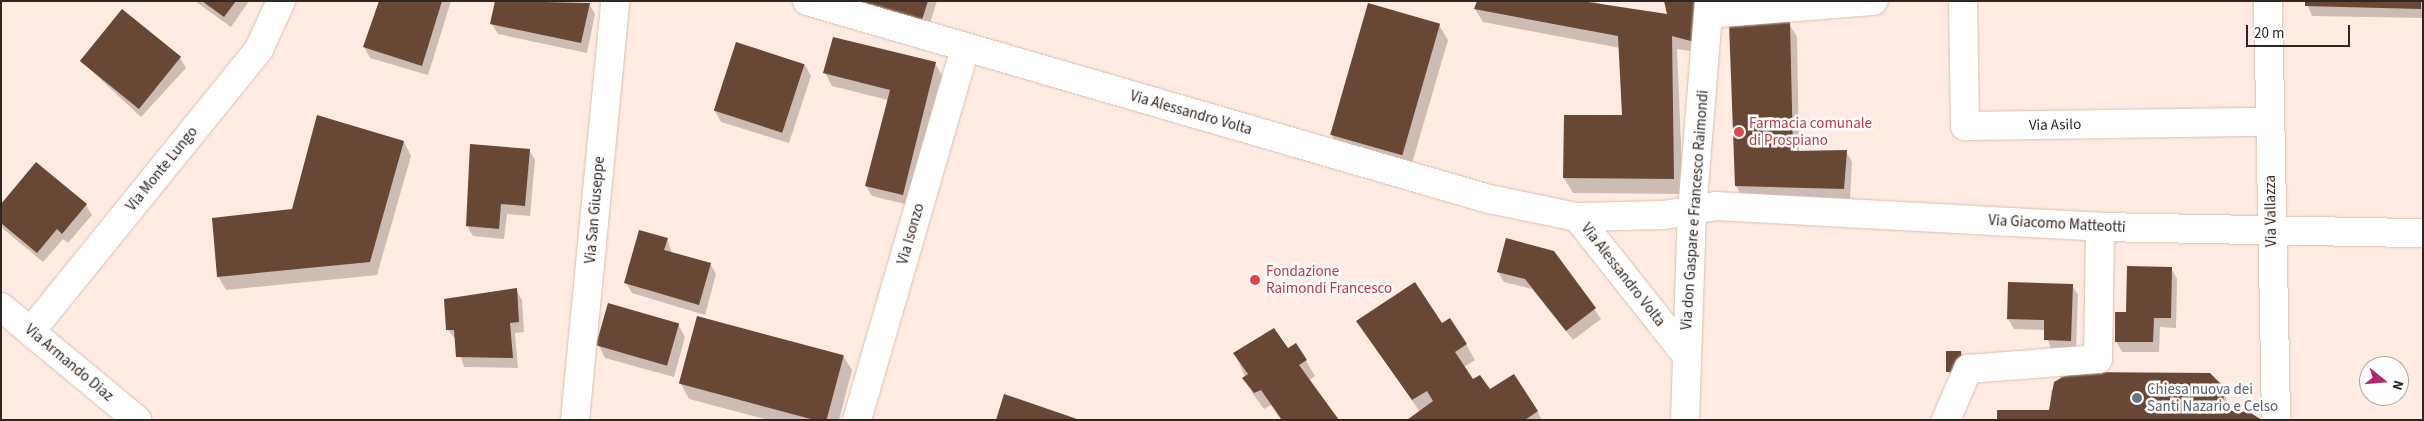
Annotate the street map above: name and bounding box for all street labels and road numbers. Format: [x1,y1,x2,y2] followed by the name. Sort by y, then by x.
[1128,87,1254,139] street label: Via Alessandro Volta
[1678,89,1712,331] street label: Via don Gaspare e Francesco Raimondi
[2029,116,2081,134] street label: Via Asilo
[122,123,202,215] street label: Via Monte Lungo
[581,156,609,264] street label: Via San Giuseppe
[2261,175,2281,247] street label: Via Vallazza
[894,201,928,267] street label: Via Isonzo
[1988,211,2126,237] street label: Via Giacomo Matteotti
[1577,220,1669,330] street label: Via Alessandro Volta
[21,321,117,405] street label: Via Armando Diaz

